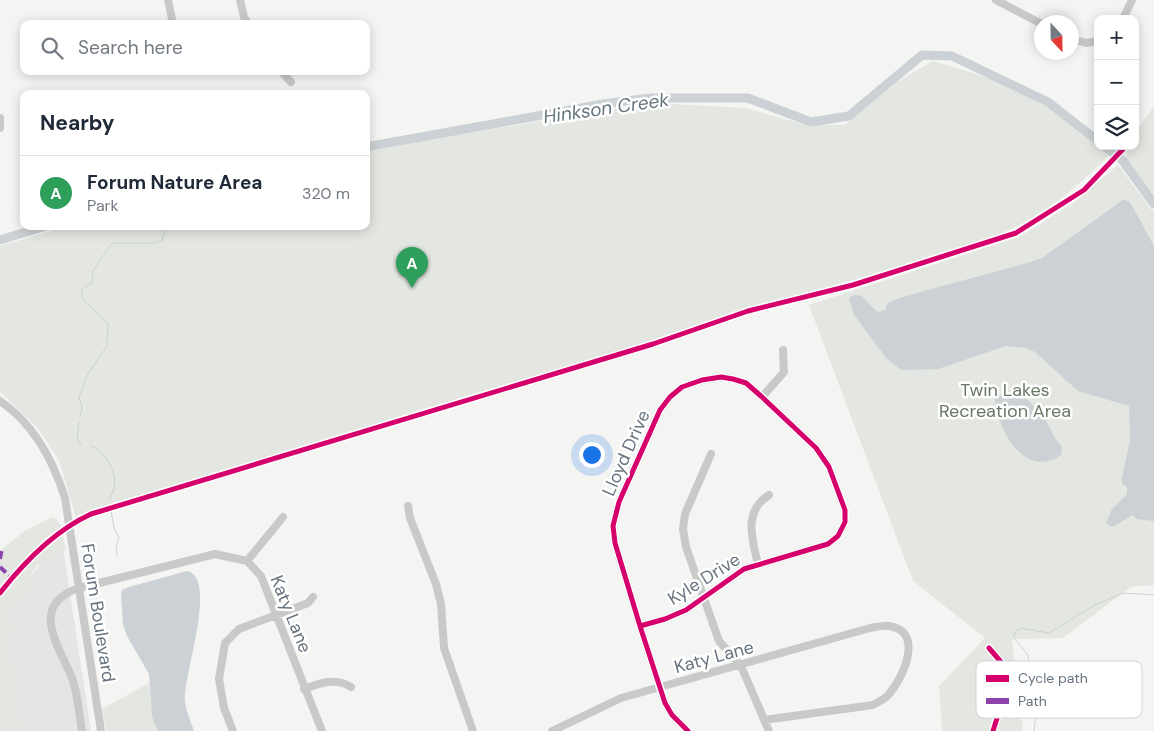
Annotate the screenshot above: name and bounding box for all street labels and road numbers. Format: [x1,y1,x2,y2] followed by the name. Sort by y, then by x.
[596,406,656,500] street label: Lloyd Drive
[75,542,121,684] street label: Forum Boulevard
[663,547,745,611] street label: Kyle Drive
[265,572,317,656] street label: Katy Lane
[672,635,756,679] street label: Katy Lane

